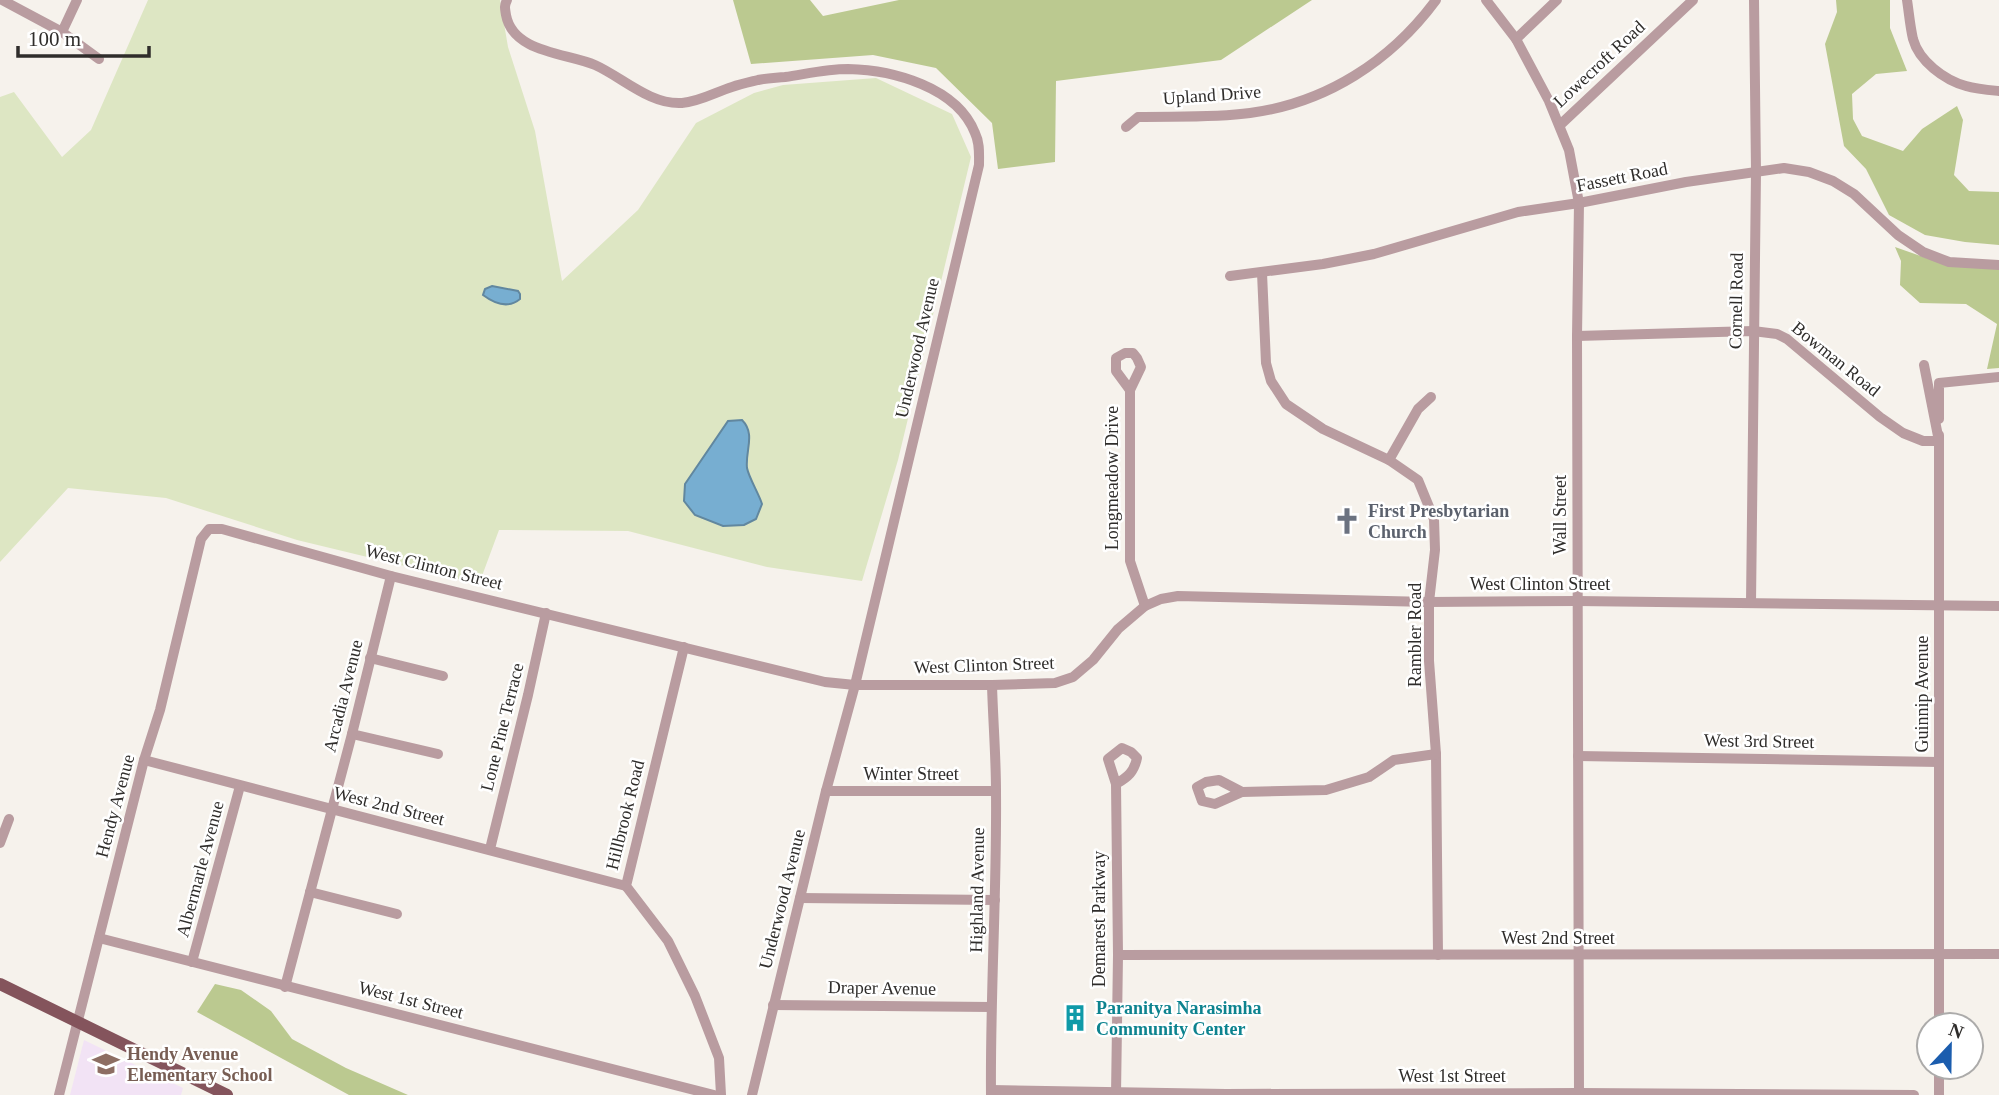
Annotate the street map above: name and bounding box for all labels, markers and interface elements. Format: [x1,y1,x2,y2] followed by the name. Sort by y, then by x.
[18,14,149,58] scale bar
[1549,17,1649,111] street label: Lowecroft Road
[28,27,81,51] text: 100 m
[1162,82,1262,108] street label: Upland Drive
[1575,158,1669,196] street label: Fassett Road
[1725,253,1747,349] street label: Cornell Road
[891,276,943,420] street label: Underwood Avenue
[1788,317,1884,401] street label: Bowman Road
[1102,406,1122,550] street label: Longmeadow Drive
[1550,475,1570,555] street label: Wall Street
[1368,501,1509,542] place label: First Presbytarian Church
[1332,506,1362,536] church icon: First Presbytarian Church
[363,540,505,594] street label: West Clinton Street
[1470,574,1610,594] street label: West Clinton Street
[1405,583,1425,687] street label: Rambler Road
[1912,635,1932,753] street label: Guinnip Avenue
[319,638,367,754] street label: Arcadia Avenue
[913,653,1055,677] street label: West Clinton Street
[476,661,528,793] street label: Lone Pine Terrace
[1704,730,1814,752] street label: West 3rd Street
[92,752,138,860] street label: Hendy Avenue
[602,758,648,872] street label: Hillbrook Road
[863,764,959,784] street label: Winter Street
[332,783,446,829] street label: West 2nd Street
[172,799,228,939] street label: Albermarle Avenue
[755,827,809,971] street label: Underwood Avenue
[966,827,988,953] street label: Highland Avenue
[1089,851,1109,987] street label: Demarest Parkway
[1501,928,1615,948] street label: West 2nd Street
[356,977,466,1023] street label: West 1st Street
[828,977,936,999] street label: Draper Avenue
[1096,998,1262,1039] place label: Paranitya Narasimha Community Center
[1060,1003,1090,1033] building icon: Paranitya Narasimha Community Center
[1915,1011,1985,1081] north arrow
[1946,1018,1967,1043] text: N
[127,1044,273,1085] place label: Hendy Avenue Elementary School
[91,1049,121,1079] school or university icon: Hendy Avenue Elementary School
[1398,1066,1506,1086] street label: West 1st Street

